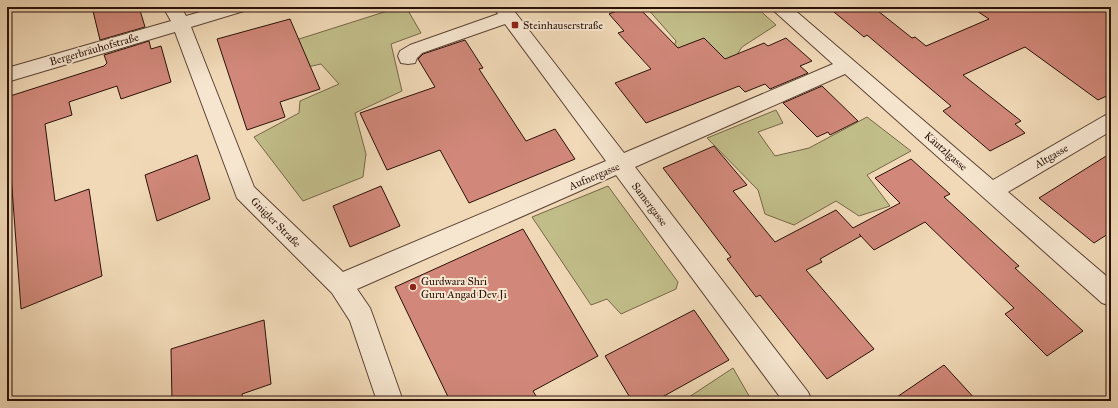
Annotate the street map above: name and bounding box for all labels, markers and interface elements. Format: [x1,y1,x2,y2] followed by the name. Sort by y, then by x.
[523,19,603,32] place label: Steinhauserstraße
[510,20,520,30] marker: Steinhauserstraße
[48,30,141,68] street label: Bergerbräuhofstraße
[922,129,970,174] street label: Käutzlgasse
[1031,141,1071,172] street label: Altgasse
[566,160,622,193] street label: Aufnergasse
[629,180,670,229] street label: Samergasse
[248,195,304,250] street label: Gnigler Straße
[421,275,507,302] place label: Gurdwara Shri Guru Angad Dev Ji
[408,282,418,292] marker: Gurdwara Shri Guru Angad Dev Ji

